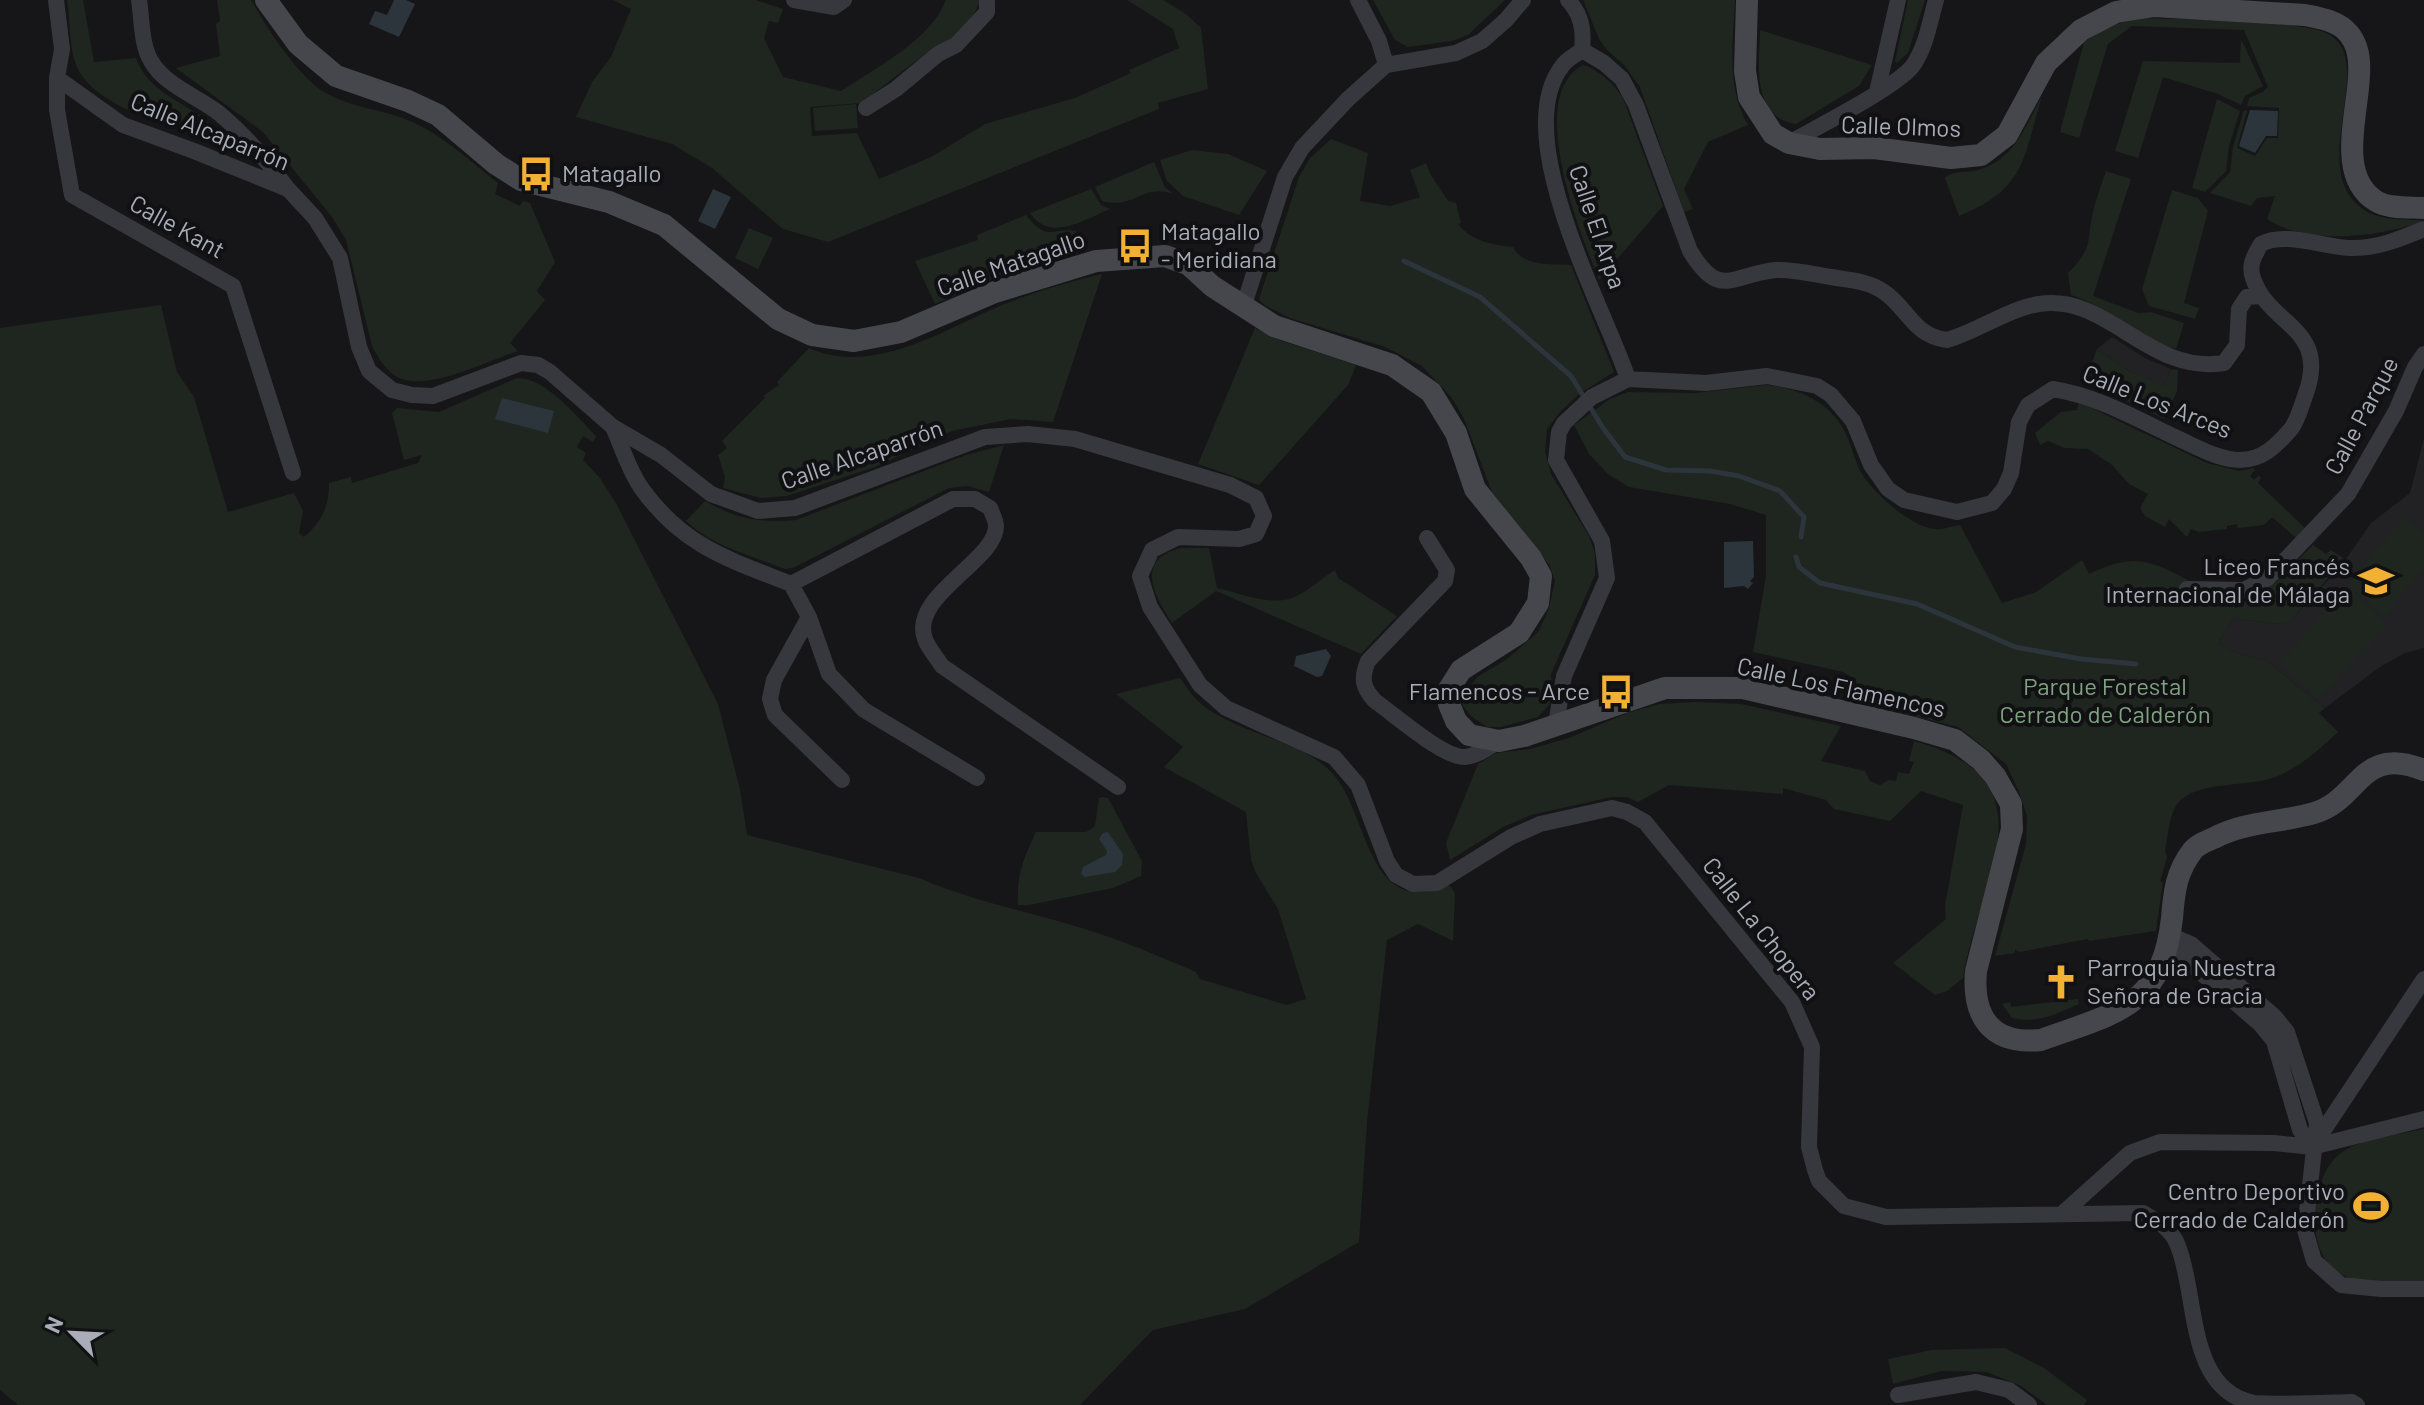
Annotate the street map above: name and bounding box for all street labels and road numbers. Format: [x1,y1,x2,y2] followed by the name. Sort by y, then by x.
[127,86,294,176] street label: Calle Alcaparrón
[1841,109,1962,142] street label: Calle Olmos
[1564,161,1633,292] street label: Calle El Arpa
[125,188,230,264] street label: Calle Kant
[933,224,1088,302] street label: Calle Matagallo
[2318,352,2404,479] street label: Calle Parque
[2079,358,2236,444] street label: Calle Los Arces
[777,412,946,495] street label: Calle Alcaparrón
[1735,650,1948,723] street label: Calle Los Flamencos
[1697,851,1827,1005] street label: Calle La Chopera

